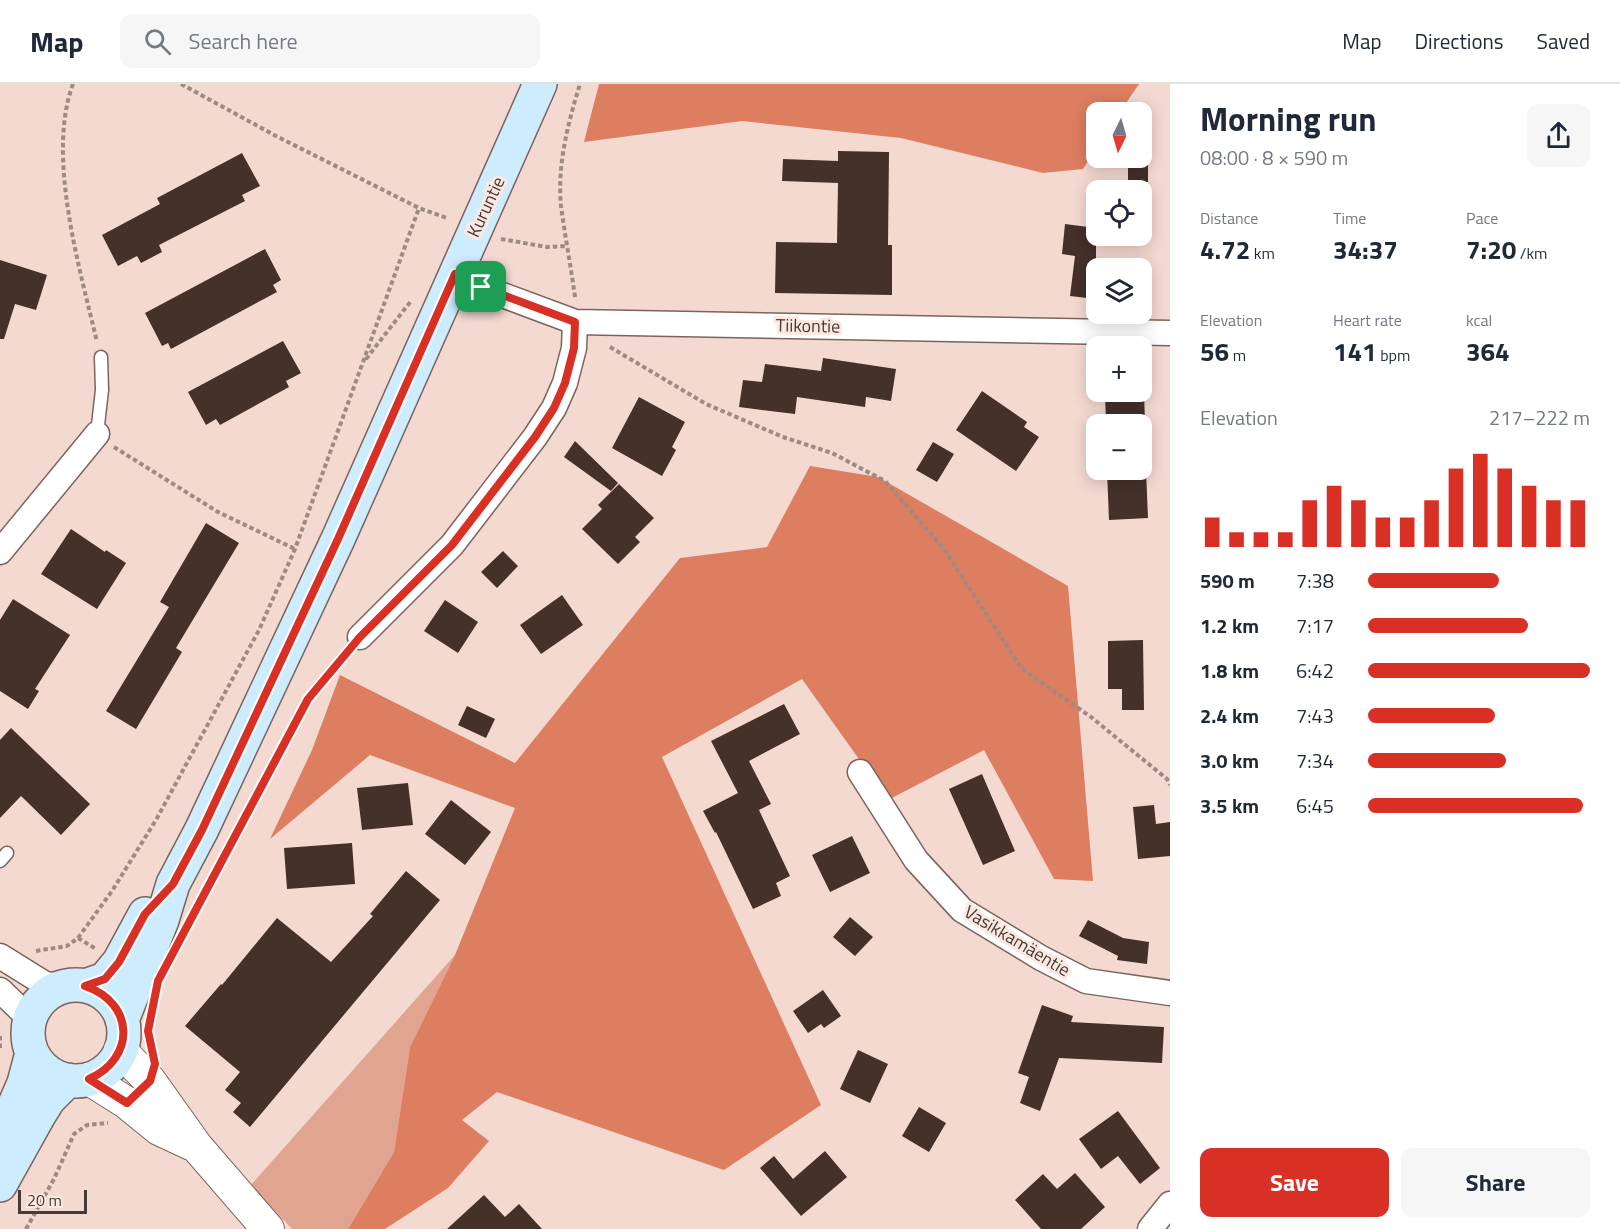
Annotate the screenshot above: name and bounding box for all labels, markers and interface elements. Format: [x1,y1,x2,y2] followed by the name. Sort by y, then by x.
[120,14,540,68] search box
[30,20,84,63] text: Map
[189,24,298,58] text: Search here
[141,25,174,58] icon: search
[1342,25,1382,57] text: Map
[1415,25,1504,57] text: Directions
[1537,25,1590,57] text: Saved
[1200,94,1377,144] text: Morning run
[1086,102,1152,168] north arrow
[1086,102,1152,480] map controls
[1527,104,1590,167] button: share
[1200,142,1348,173] text: 08:00 · 8 × 590 m
[460,172,511,242] street label: Kuruntie
[1086,180,1152,246] button: locate
[1200,206,1258,230] text: Distance
[1333,206,1366,230] text: Time
[1466,206,1498,230] text: Pace
[1200,230,1250,269] text: 4.72
[1333,230,1398,269] text: 34:37
[1466,230,1516,269] text: 7:20
[1250,241,1275,265] text: km
[1516,241,1548,265] text: /km
[1086,258,1152,324] button: layers
[455,261,506,312] pin
[464,270,497,303] icon: arrive
[1200,308,1262,332] text: Elevation
[1333,308,1402,332] text: Heart rate
[1466,308,1492,332] text: kcal
[776,311,840,340] street label: Tiikontie
[1200,332,1229,371] text: 56
[1333,332,1377,371] text: 141
[1466,332,1510,371] text: 364
[1086,336,1152,402] button: +
[1229,343,1246,367] text: m
[1377,343,1410,367] text: bpm
[1200,402,1278,433] text: Elevation
[1489,402,1590,433] text: 217–222 m
[1086,414,1152,480] button: −
[1200,565,1255,596] text: 590 m
[1296,565,1334,596] text: 7:38
[1200,610,1259,641] text: 1.2 km
[1296,610,1334,641] text: 7:17
[1200,655,1259,686] text: 1.8 km
[1296,655,1334,686] text: 6:42
[1200,700,1259,731] text: 2.4 km
[1296,700,1334,731] text: 7:43
[1200,745,1259,776] text: 3.0 km
[1296,745,1334,776] text: 7:34
[1200,790,1259,821] text: 3.5 km
[1296,790,1334,821] text: 6:45
[959,898,1075,983] street label: Vasikkamäentie
[1200,1148,1389,1217] button: Save
[1401,1148,1590,1217] button: Share
[18,1187,87,1214] scale bar
[27,1188,62,1212] text: 20 m

